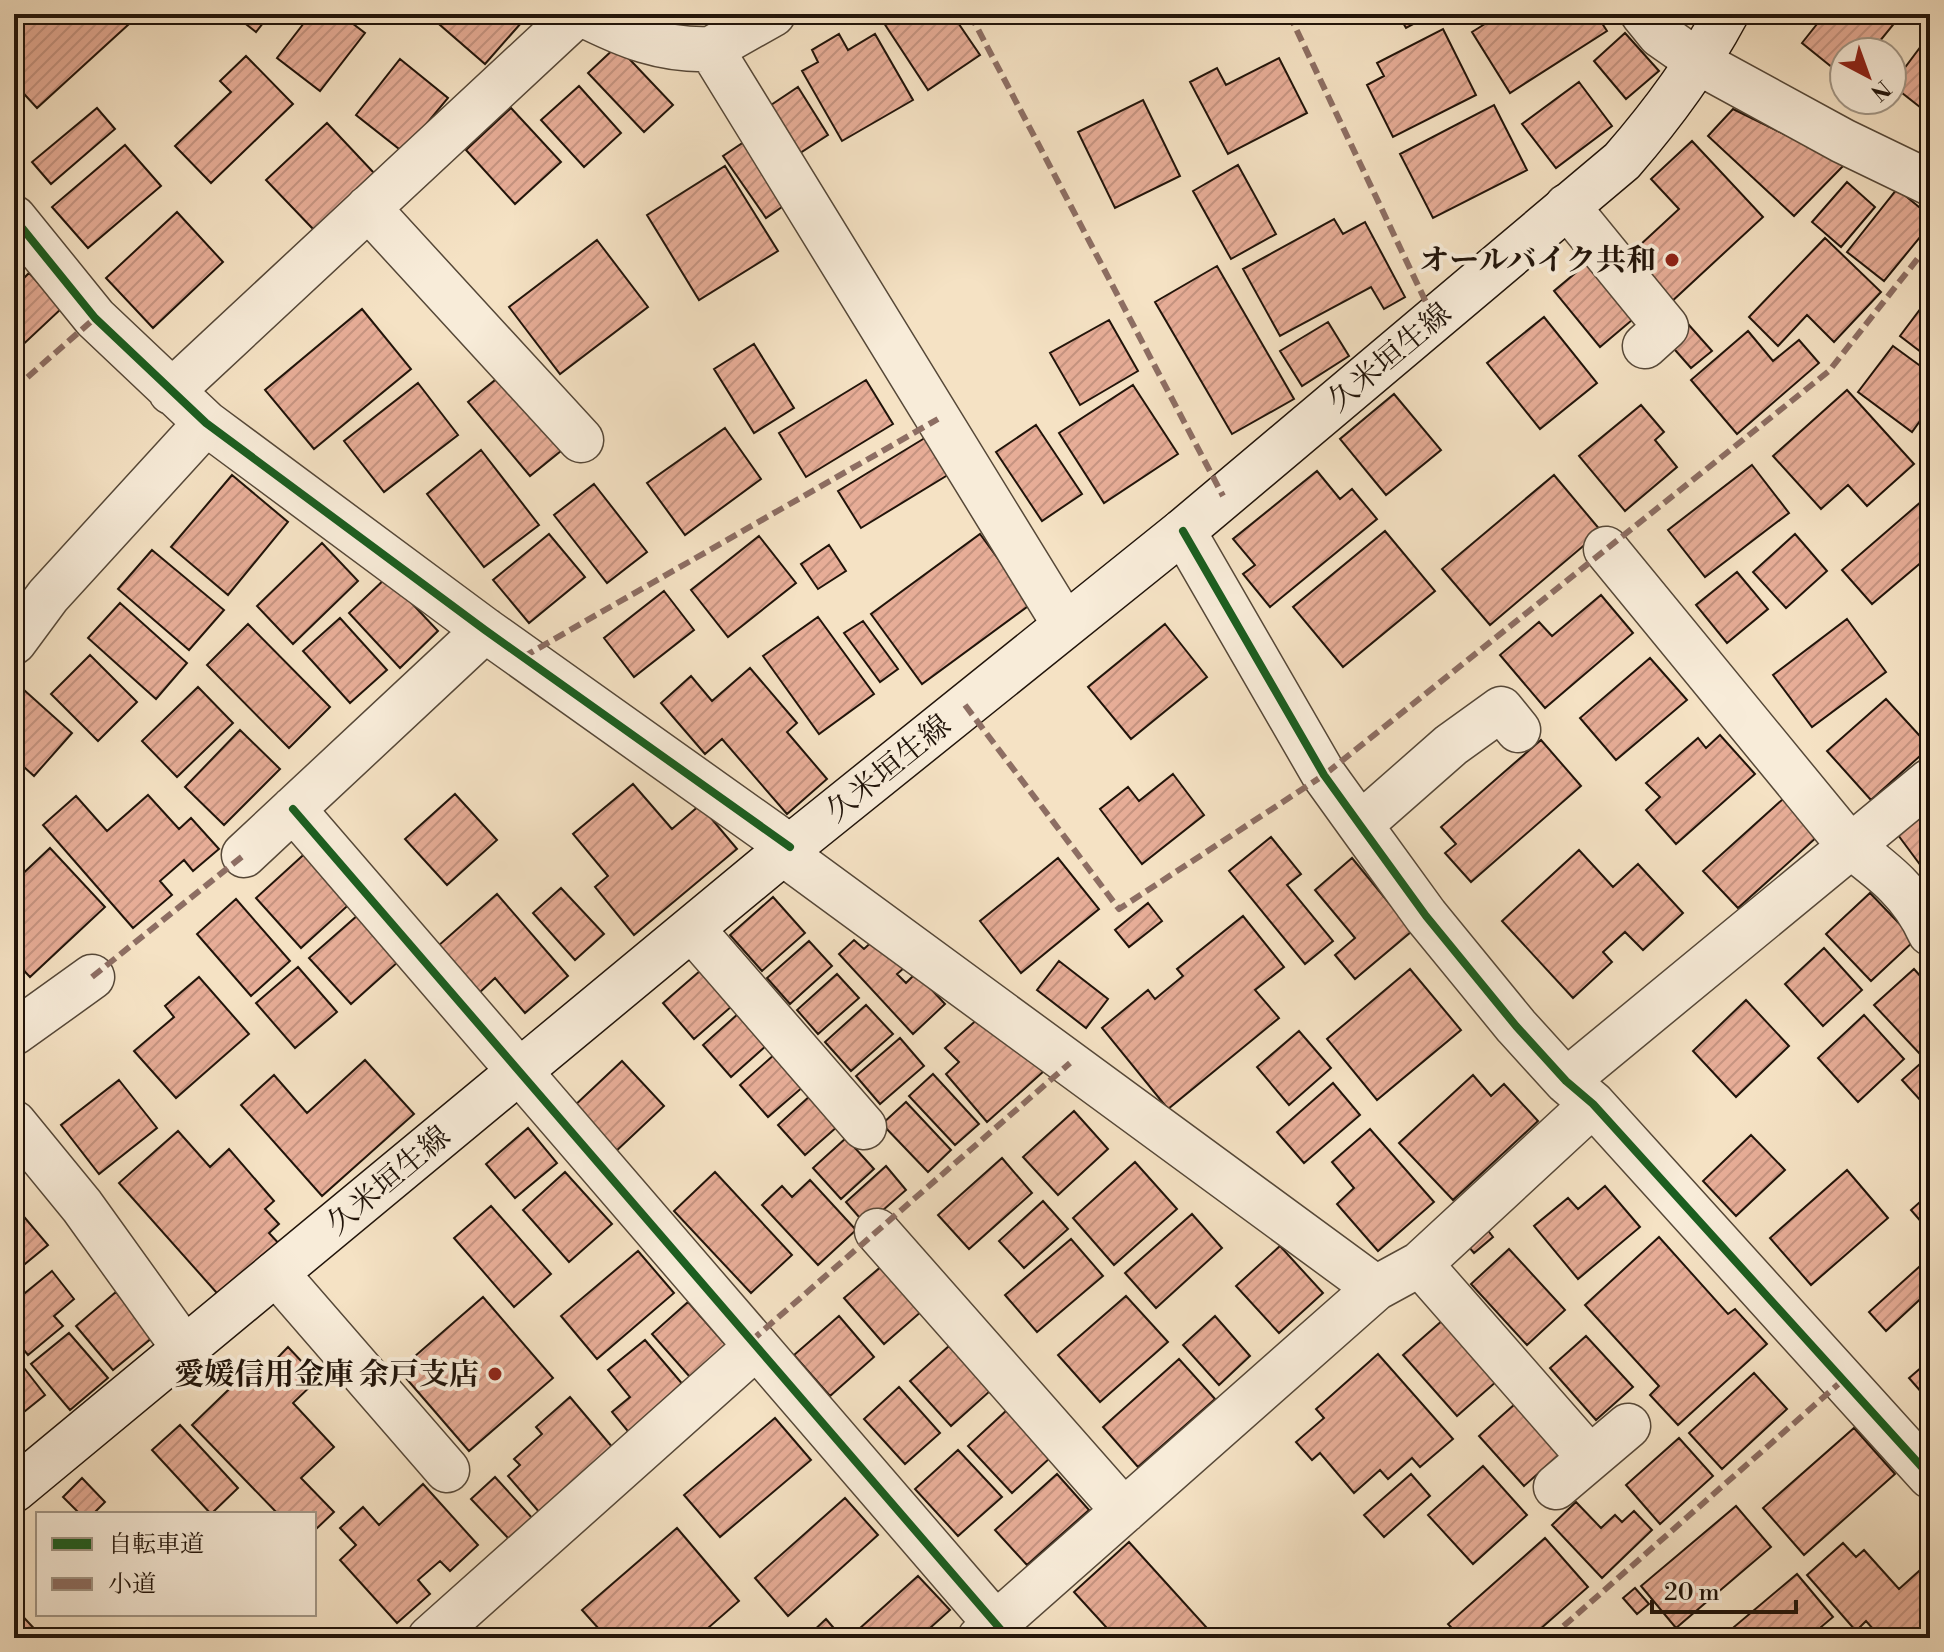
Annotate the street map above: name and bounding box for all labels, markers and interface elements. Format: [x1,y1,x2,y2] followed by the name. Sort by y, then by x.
[1828,36,1908,116] north arrow
[1864,74,1896,106] text: N
[1419,242,1656,280] place label: オールバイク共和
[1663,251,1681,269] marker: オールバイク共和
[1320,295,1459,421] street label: 久米垣生線
[818,707,959,831] street label: 久米垣生線
[319,1118,458,1244] street label: 久米垣生線
[174,1356,479,1394] place label: 愛媛信用金庫 余戸支店
[486,1365,504,1383] marker: 愛媛信用金庫 余戸支店
[36,1512,316,1616] legend
[108,1530,204,1560] text: 自転車道
[1652,1564,1796,1614] scale bar
[108,1570,156,1600] text: 小道
[1664,1578,1720,1608] text: 20 m

